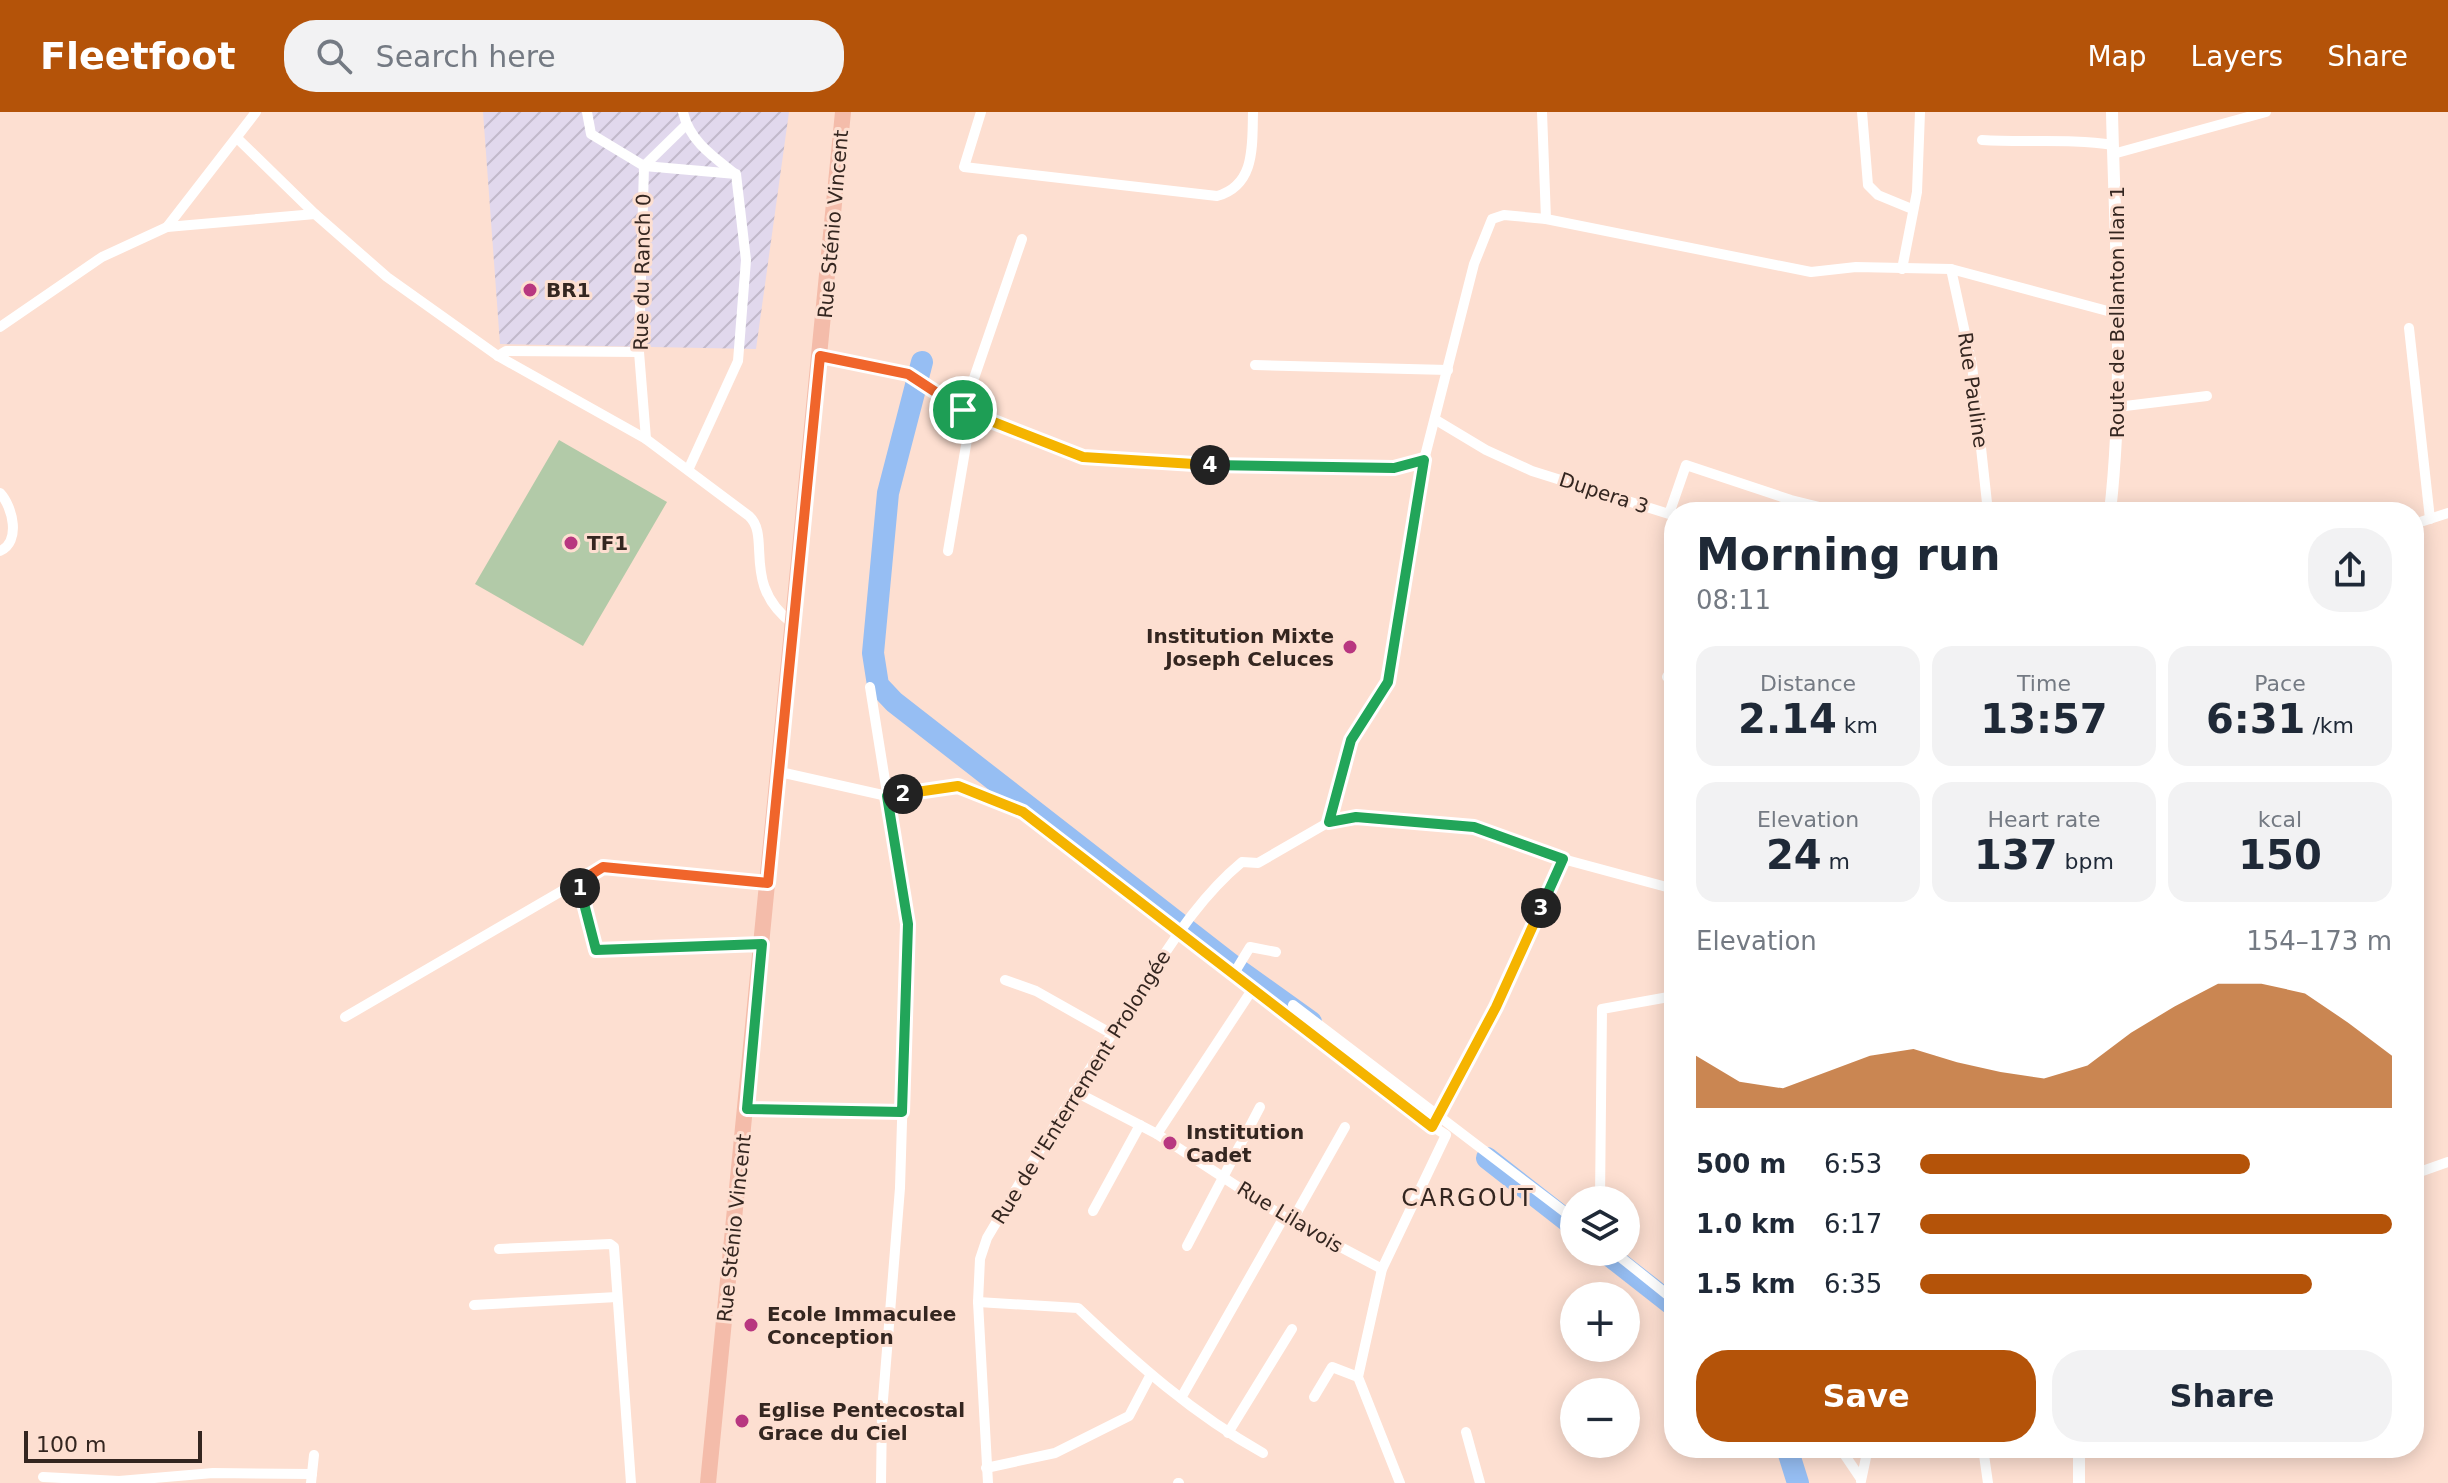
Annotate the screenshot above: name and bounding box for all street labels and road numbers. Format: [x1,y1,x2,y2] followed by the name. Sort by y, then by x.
[813,129,853,319] street label: Rue Sténio Vincent
[2105,186,2129,438] street label: Route de Bellanton Ilan 1
[629,193,655,351] street label: Rue du Ranch 0
[1953,331,1993,449] street label: Rue Pauline
[1556,467,1652,519] street label: Dupera 3
[986,946,1176,1228] street label: Rue de l'Enterrement Prolongée
[712,1132,756,1323] street label: Rue Sténio Vincent
[1233,1176,1347,1258] street label: Rue Lilavois

